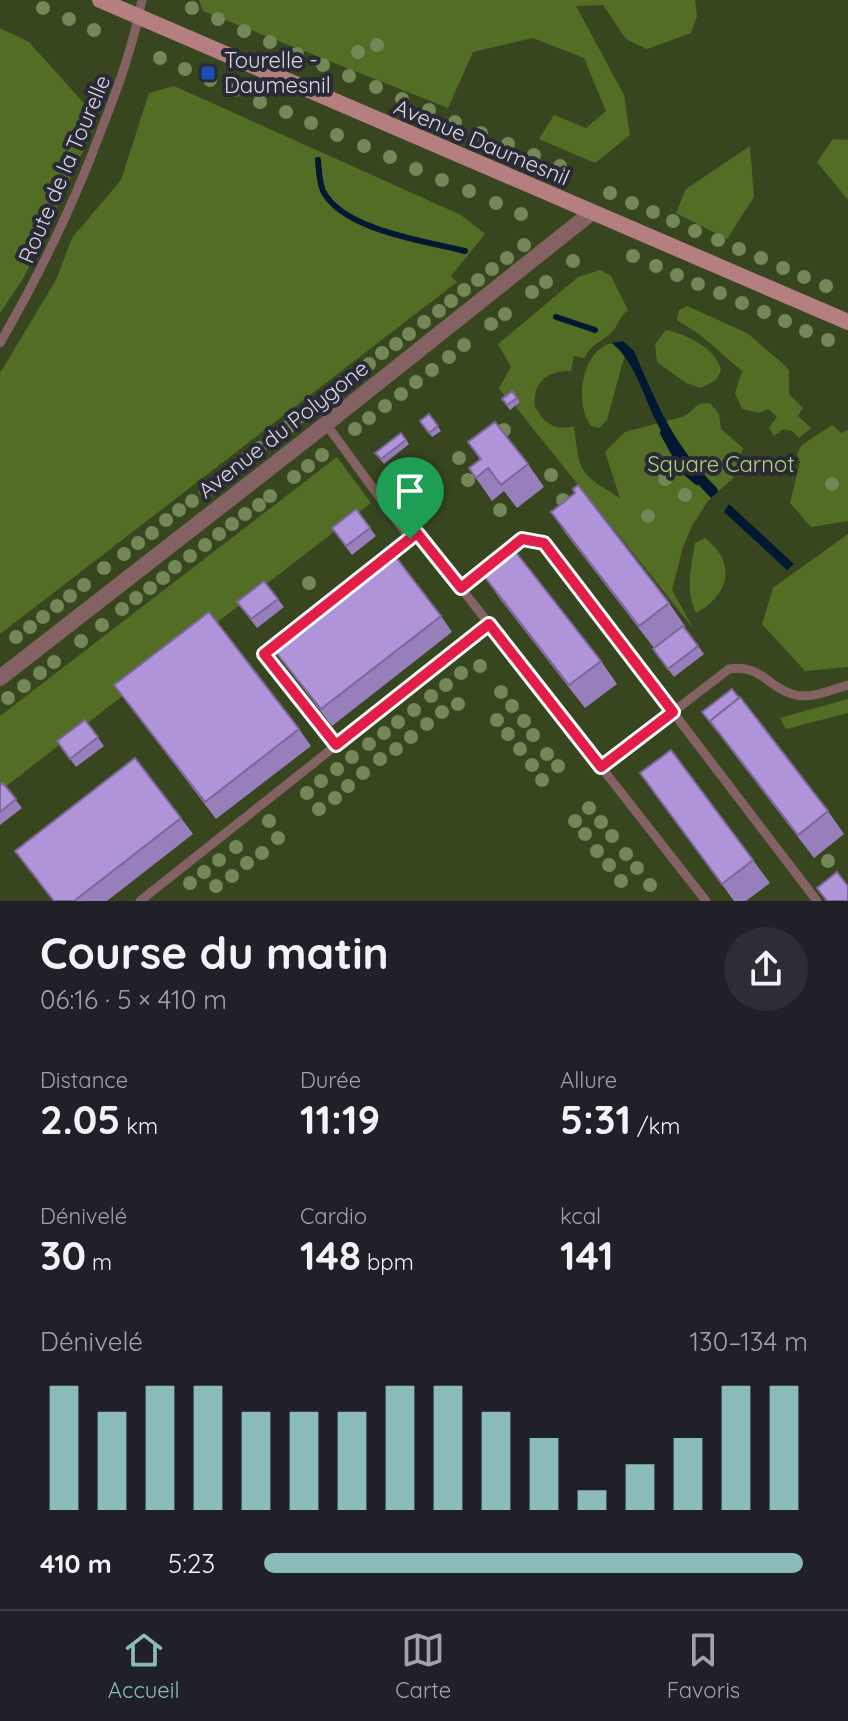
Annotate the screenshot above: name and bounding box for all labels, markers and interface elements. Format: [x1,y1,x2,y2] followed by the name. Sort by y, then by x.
[224,46,331,99] place label: Tourelle - Daumesnil
[199,64,217,82] marker: Tourelle - Daumesnil
[12,71,116,267] street label: Route de la Tourelle
[390,92,574,192] street label: Avenue Daumesnil
[192,354,374,504] street label: Avenue du Polygone
[647,450,795,478] park label: Square Carnot
[376,457,444,539] pin
[388,469,432,513] icon: arrive
[40,925,389,980] text: Course du matin
[724,927,808,1011] button: share
[40,983,227,1016] text: 06:16 · 5 × 410 m
[40,1066,128,1094] text: Distance
[300,1066,361,1094] text: Durée
[560,1066,617,1094] text: Allure
[40,1094,120,1144] text: 2.05
[300,1094,380,1144] text: 11:19
[560,1094,631,1144] text: 5:31
[120,1112,158,1140] text: km
[631,1112,680,1140] text: /km
[40,1202,127,1230] text: Dénivelé
[300,1202,367,1230] text: Cardio
[560,1202,601,1230] text: kcal
[40,1230,86,1280] text: 30
[300,1230,361,1280] text: 148
[560,1230,613,1280] text: 141
[86,1248,112,1276] text: m
[361,1248,414,1276] text: bpm
[40,1325,143,1358] text: Dénivelé
[690,1325,808,1358] text: 130–134 m
[40,1547,112,1580] text: 410 m
[168,1547,215,1580] text: 5:23
[108,1628,180,1704] tab: Accueil
[395,1628,451,1704] tab: Carte
[667,1628,740,1704] tab: Favoris

